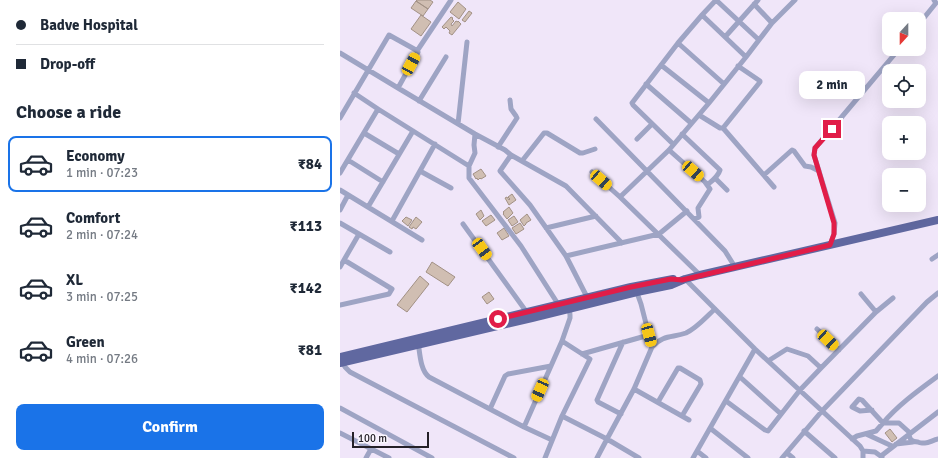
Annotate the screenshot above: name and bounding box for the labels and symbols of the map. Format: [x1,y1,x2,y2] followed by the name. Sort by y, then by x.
[882,12,926,56] north arrow
[400,51,422,77] car
[799,71,865,99] callout: 2 min
[823,120,841,138] route end
[680,159,706,183] car
[588,168,614,192] car
[470,236,494,262] car
[489,310,507,328] route start
[640,322,658,348] car
[815,327,841,353] car
[530,377,550,403] car
[352,430,429,449] scale bar

